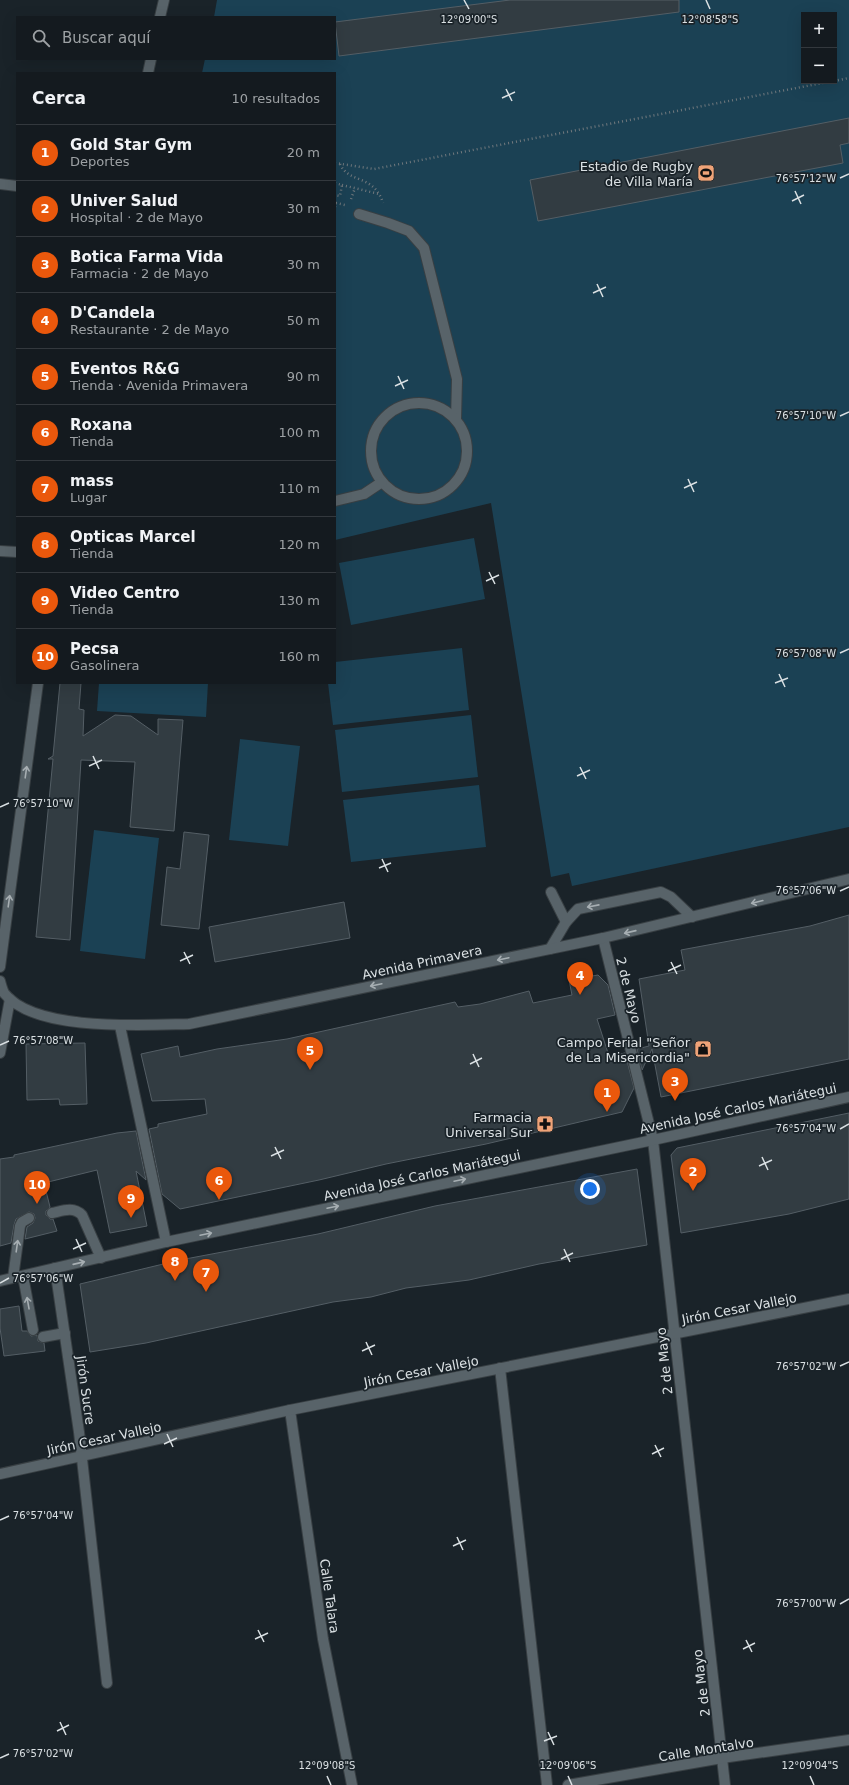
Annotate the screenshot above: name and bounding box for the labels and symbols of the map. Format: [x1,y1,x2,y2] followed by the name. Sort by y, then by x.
[441,14,497,25] text: 12°09'00"S
[682,14,738,25] text: 12°08'58"S
[580,159,693,189] place label: Estadio de Rugby de Villa María
[696,163,716,183] sports icon: Estadio de Rugby de Villa María
[776,173,836,184] text: 76°57'12"W
[776,410,836,421] text: 76°57'10"W
[776,648,836,659] text: 76°57'08"W
[22,766,30,779] one-way arrow
[13,798,73,809] text: 76°57'10"W
[776,885,836,896] text: 76°57'06"W
[5,895,13,908] one-way arrow
[750,898,763,906] one-way arrow
[587,902,600,910] one-way arrow
[624,929,637,936] one-way arrow
[361,942,483,983] street label: Avenida Primavera
[497,955,510,963] one-way arrow
[613,955,644,1025] street label: 2 de Mayo
[567,962,593,995] pin: 4
[370,982,383,990] one-way arrow
[13,1035,73,1046] text: 76°57'08"W
[557,1035,691,1065] place label: Campo Ferial "Señor de La Misericordia"
[297,1037,323,1070] pin: 5
[693,1039,713,1059] shop icon: Campo Ferial "Señor de La Misericordia"
[662,1068,688,1101] pin: 3
[594,1079,620,1112] pin: 1
[638,1080,838,1137] street label: Avenida José Carlos Mariátegui
[445,1110,533,1140] place label: Farmacia Universal Sur
[535,1114,555,1134] pharmacy icon: Farmacia Universal Sur
[776,1123,836,1134] text: 76°57'04"W
[322,1147,522,1204] street label: Avenida José Carlos Mariátegui
[680,1158,706,1191] pin: 2
[206,1167,232,1200] pin: 6
[24,1171,50,1204] pin: 10
[453,1176,466,1184] one-way arrow
[580,1179,600,1199] your location
[118,1185,144,1218] pin: 9
[326,1203,339,1211] one-way arrow
[199,1229,212,1237] one-way arrow
[13,1240,21,1253] one-way arrow
[162,1248,188,1281] pin: 8
[72,1259,85,1266] one-way arrow
[193,1259,219,1292] pin: 7
[13,1273,73,1284] text: 76°57'06"W
[679,1290,798,1327] street label: Jirón Cesar Vallejo
[24,1297,32,1310] one-way arrow
[654,1327,675,1395] street label: 2 de Mayo
[361,1353,480,1390] street label: Jirón Cesar Vallejo
[73,1354,98,1426] street label: Jirón Sucre
[776,1361,836,1372] text: 76°57'02"W
[44,1419,163,1458] street label: Jirón Cesar Vallejo
[13,1510,73,1521] text: 76°57'04"W
[317,1558,342,1634] street label: Calle Talara
[776,1598,836,1609] text: 76°57'00"W
[690,1648,713,1717] street label: 2 de Mayo
[657,1735,755,1764] street label: Calle Montalvo
[13,1748,73,1759] text: 76°57'02"W
[299,1760,355,1771] text: 12°09'08"S
[540,1760,596,1771] text: 12°09'06"S
[782,1760,838,1771] text: 12°09'04"S

